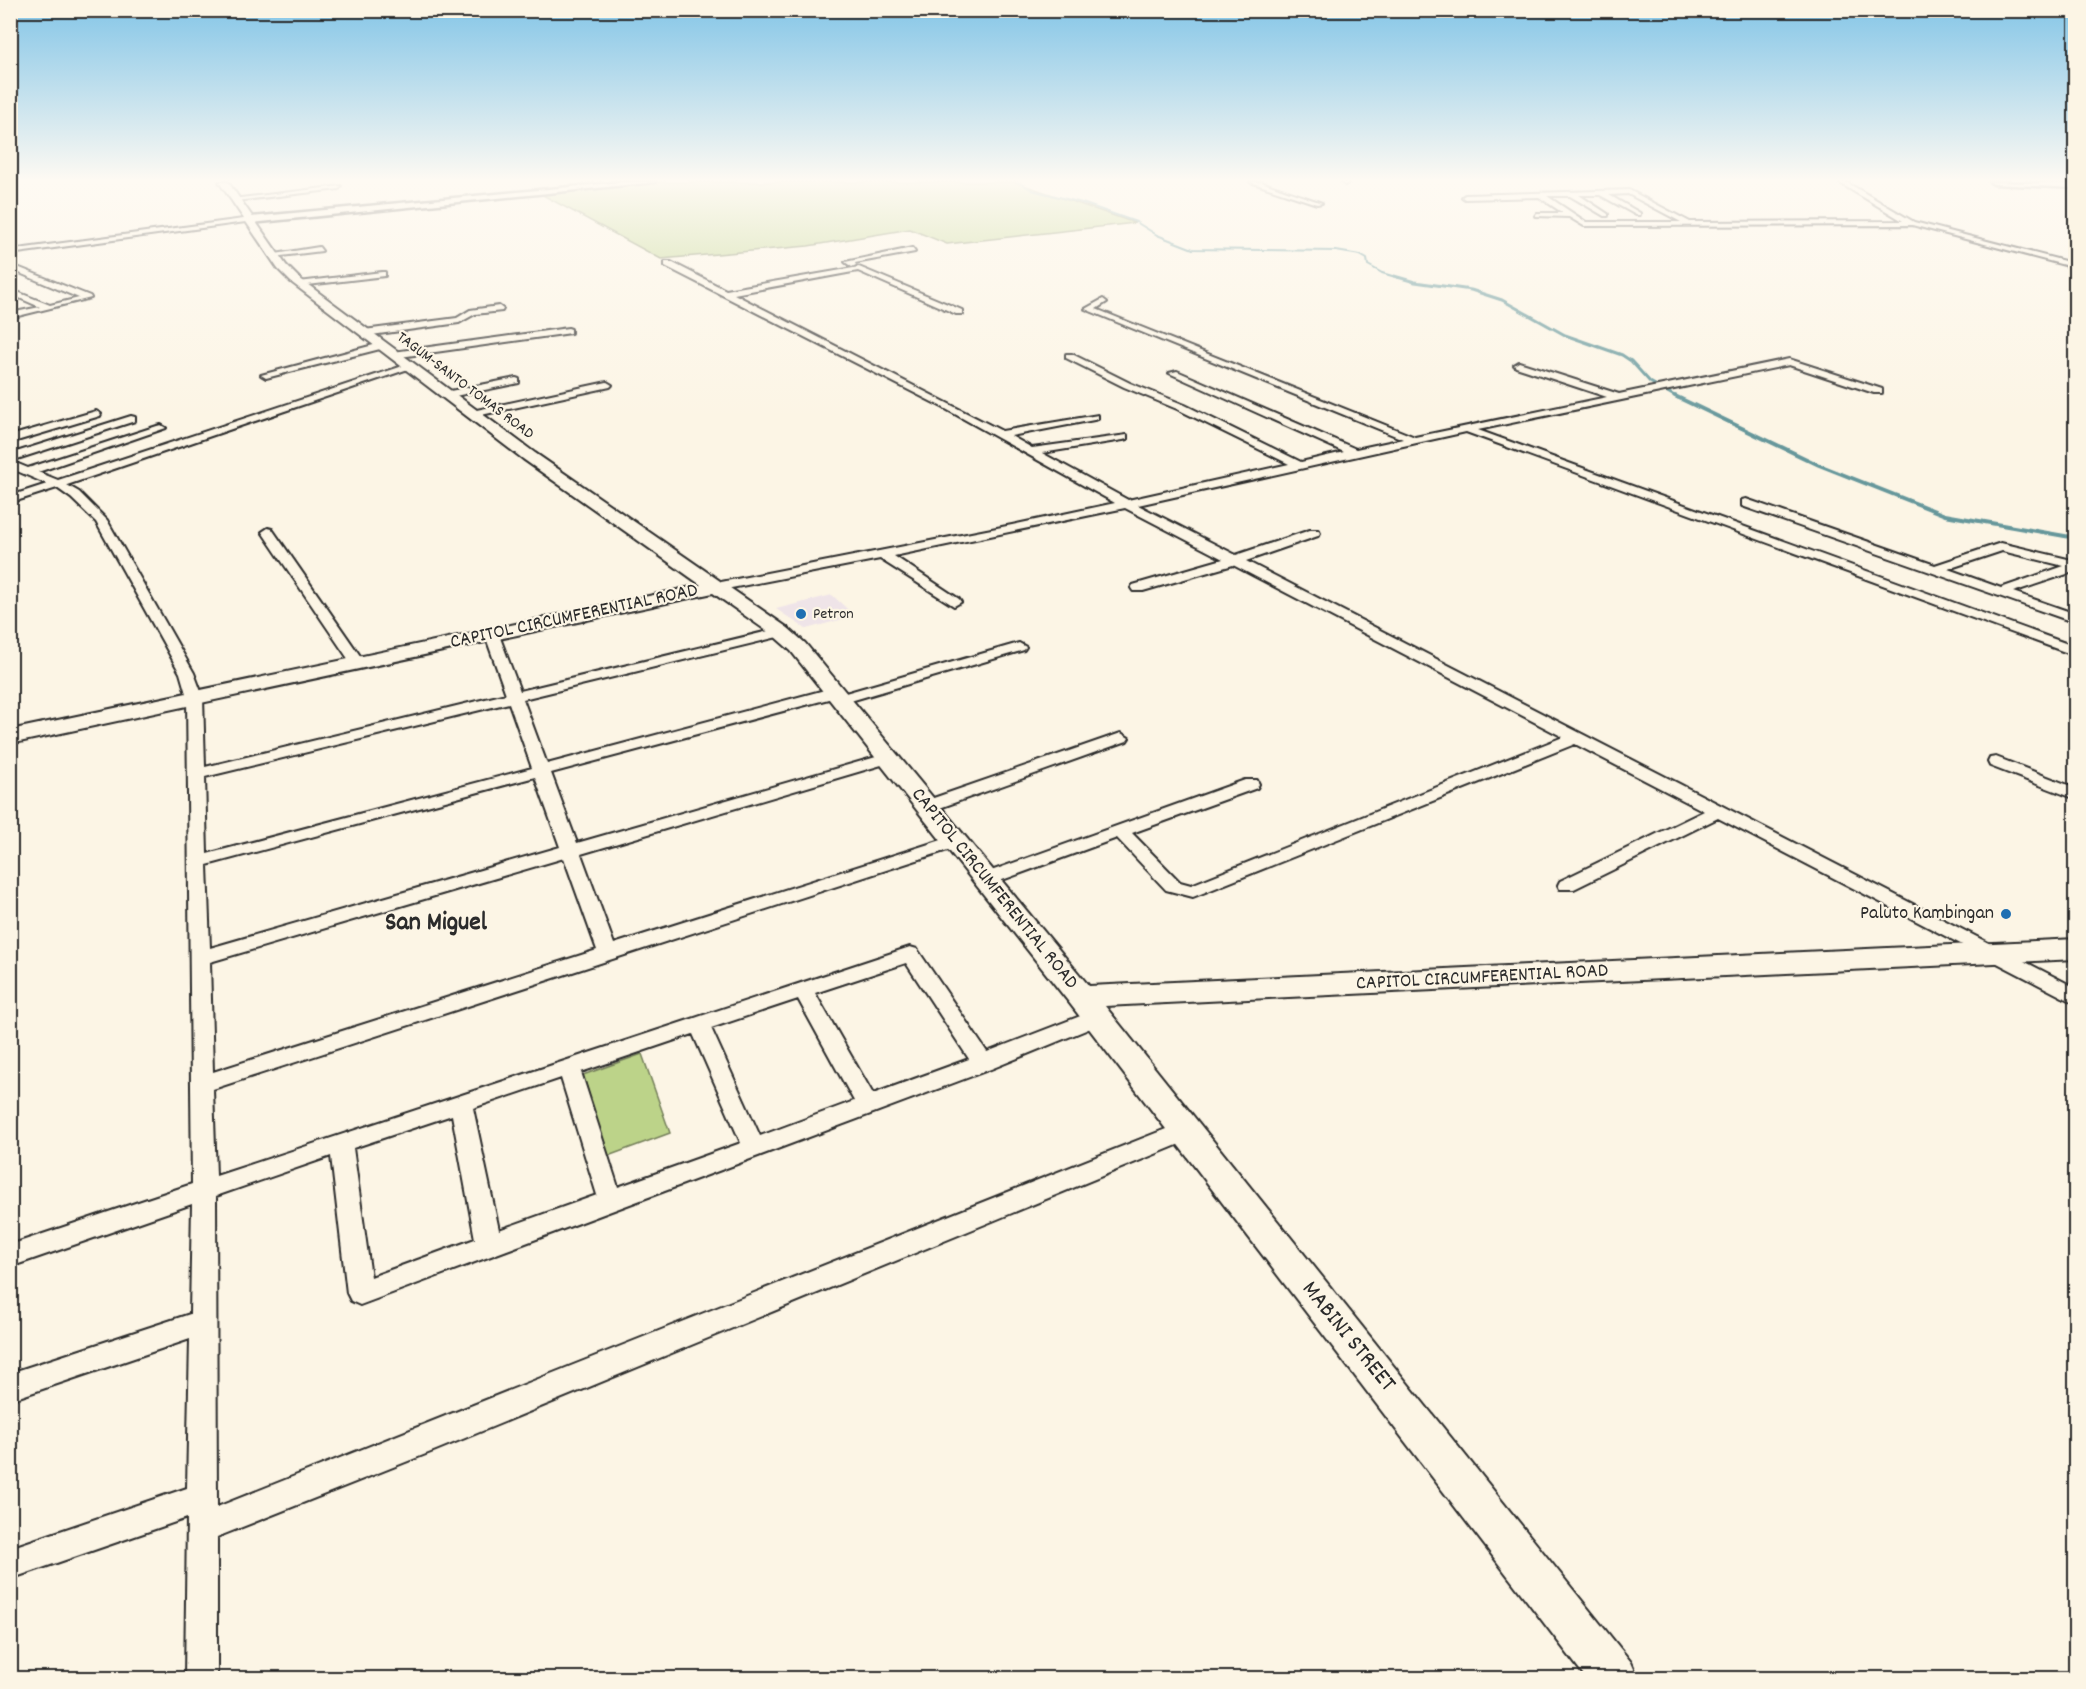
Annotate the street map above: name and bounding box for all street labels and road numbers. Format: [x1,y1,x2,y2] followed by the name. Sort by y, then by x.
[391,327,539,445] street label: TAGUM-SANTO TOMAS ROAD
[448,577,700,657] street label: CAPITOL CIRCUMFERENTIAL ROAD
[904,782,1084,996] street label: CAPITOL CIRCUMFERENTIAL ROAD
[1355,957,1609,999] street label: CAPITOL CIRCUMFERENTIAL ROAD
[1293,1274,1404,1400] street label: MABINI STREET

